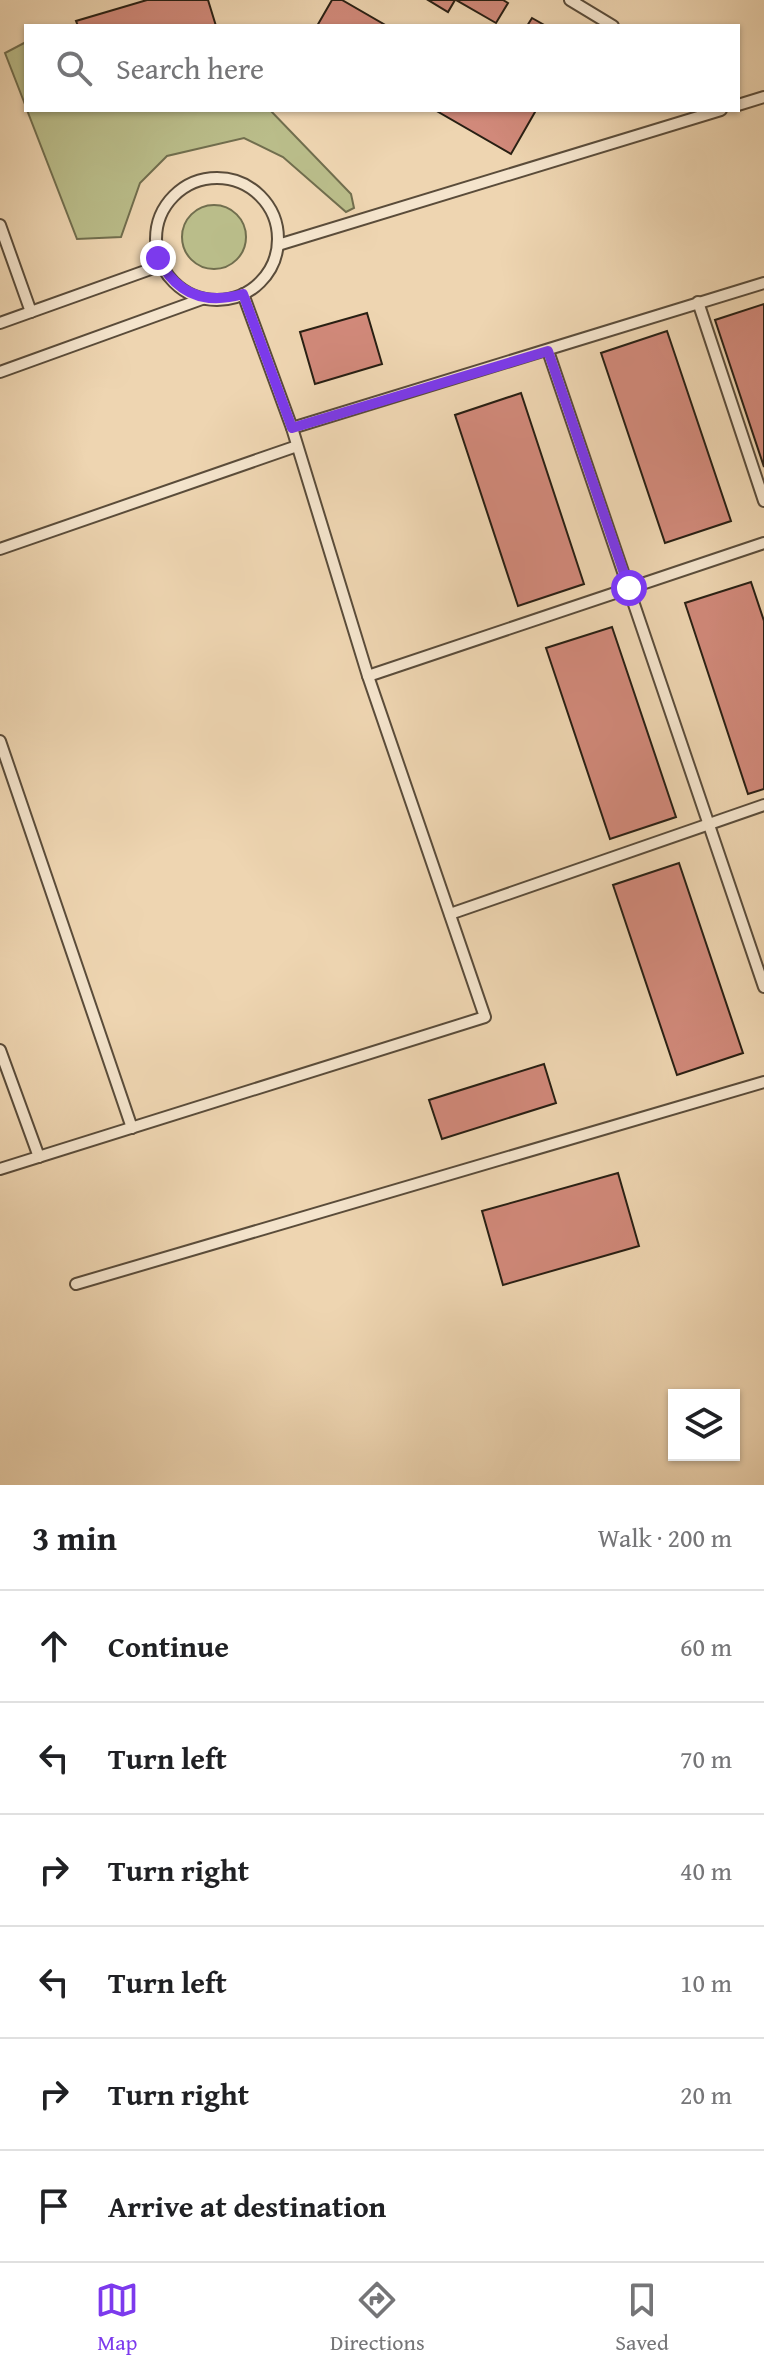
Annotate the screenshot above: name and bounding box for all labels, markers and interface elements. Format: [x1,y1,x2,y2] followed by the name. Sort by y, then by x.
[24,24,740,112] search box
[52,46,96,90] icon: search
[116,46,264,90] text: Search here
[140,240,176,276] route end
[611,570,647,606] route start
[668,1389,740,1461] map controls
[668,1389,740,1461] button: layers
[32,1513,117,1562] text: 3 min
[598,1518,732,1557] text: Walk · 200 m
[32,1624,76,1668] icon: ahead
[108,1624,229,1668] text: Continue
[680,1627,732,1666] text: 60 m
[32,1736,76,1780] icon: left
[108,1736,227,1780] text: Turn left
[680,1739,732,1778] text: 70 m
[32,1848,76,1892] icon: right
[108,1848,249,1892] text: Turn right
[680,1851,732,1890] text: 40 m
[32,1960,76,2004] icon: left
[108,1960,227,2004] text: Turn left
[680,1963,732,2002] text: 10 m
[32,2072,76,2116] icon: right
[108,2072,249,2116] text: Turn right
[680,2075,732,2114] text: 20 m
[32,2184,76,2228] icon: arrive
[108,2184,386,2228] text: Arrive at destination
[95,2278,139,2358] tab: Map
[330,2278,425,2358] tab: Directions
[615,2278,669,2358] tab: Saved

